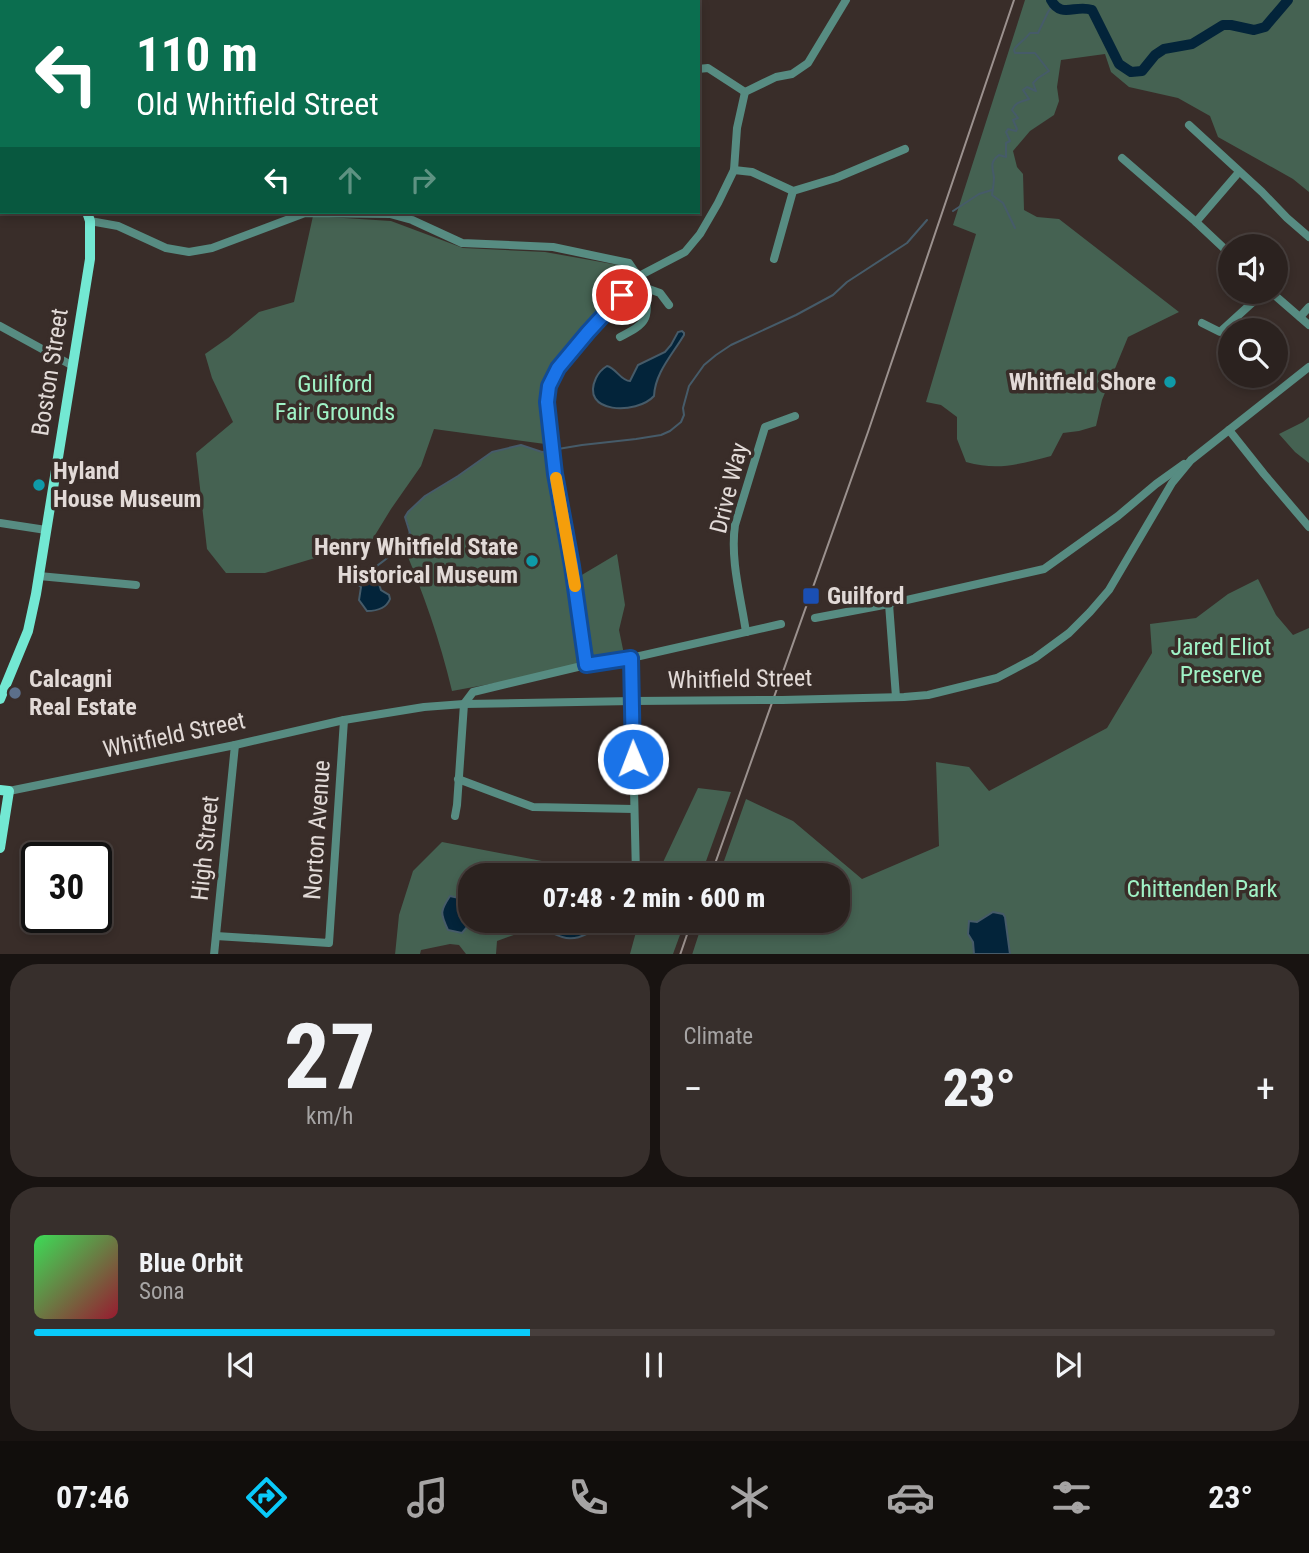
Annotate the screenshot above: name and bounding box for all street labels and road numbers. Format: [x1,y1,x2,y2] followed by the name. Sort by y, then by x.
[26,306,74,438] street label: Boston Street
[704,440,754,536] street label: Drive Way
[667,664,813,694] street label: Whitfield Street
[100,706,248,764] street label: Whitfield Street
[298,759,336,901] street label: Norton Avenue
[186,794,224,902] street label: High Street

